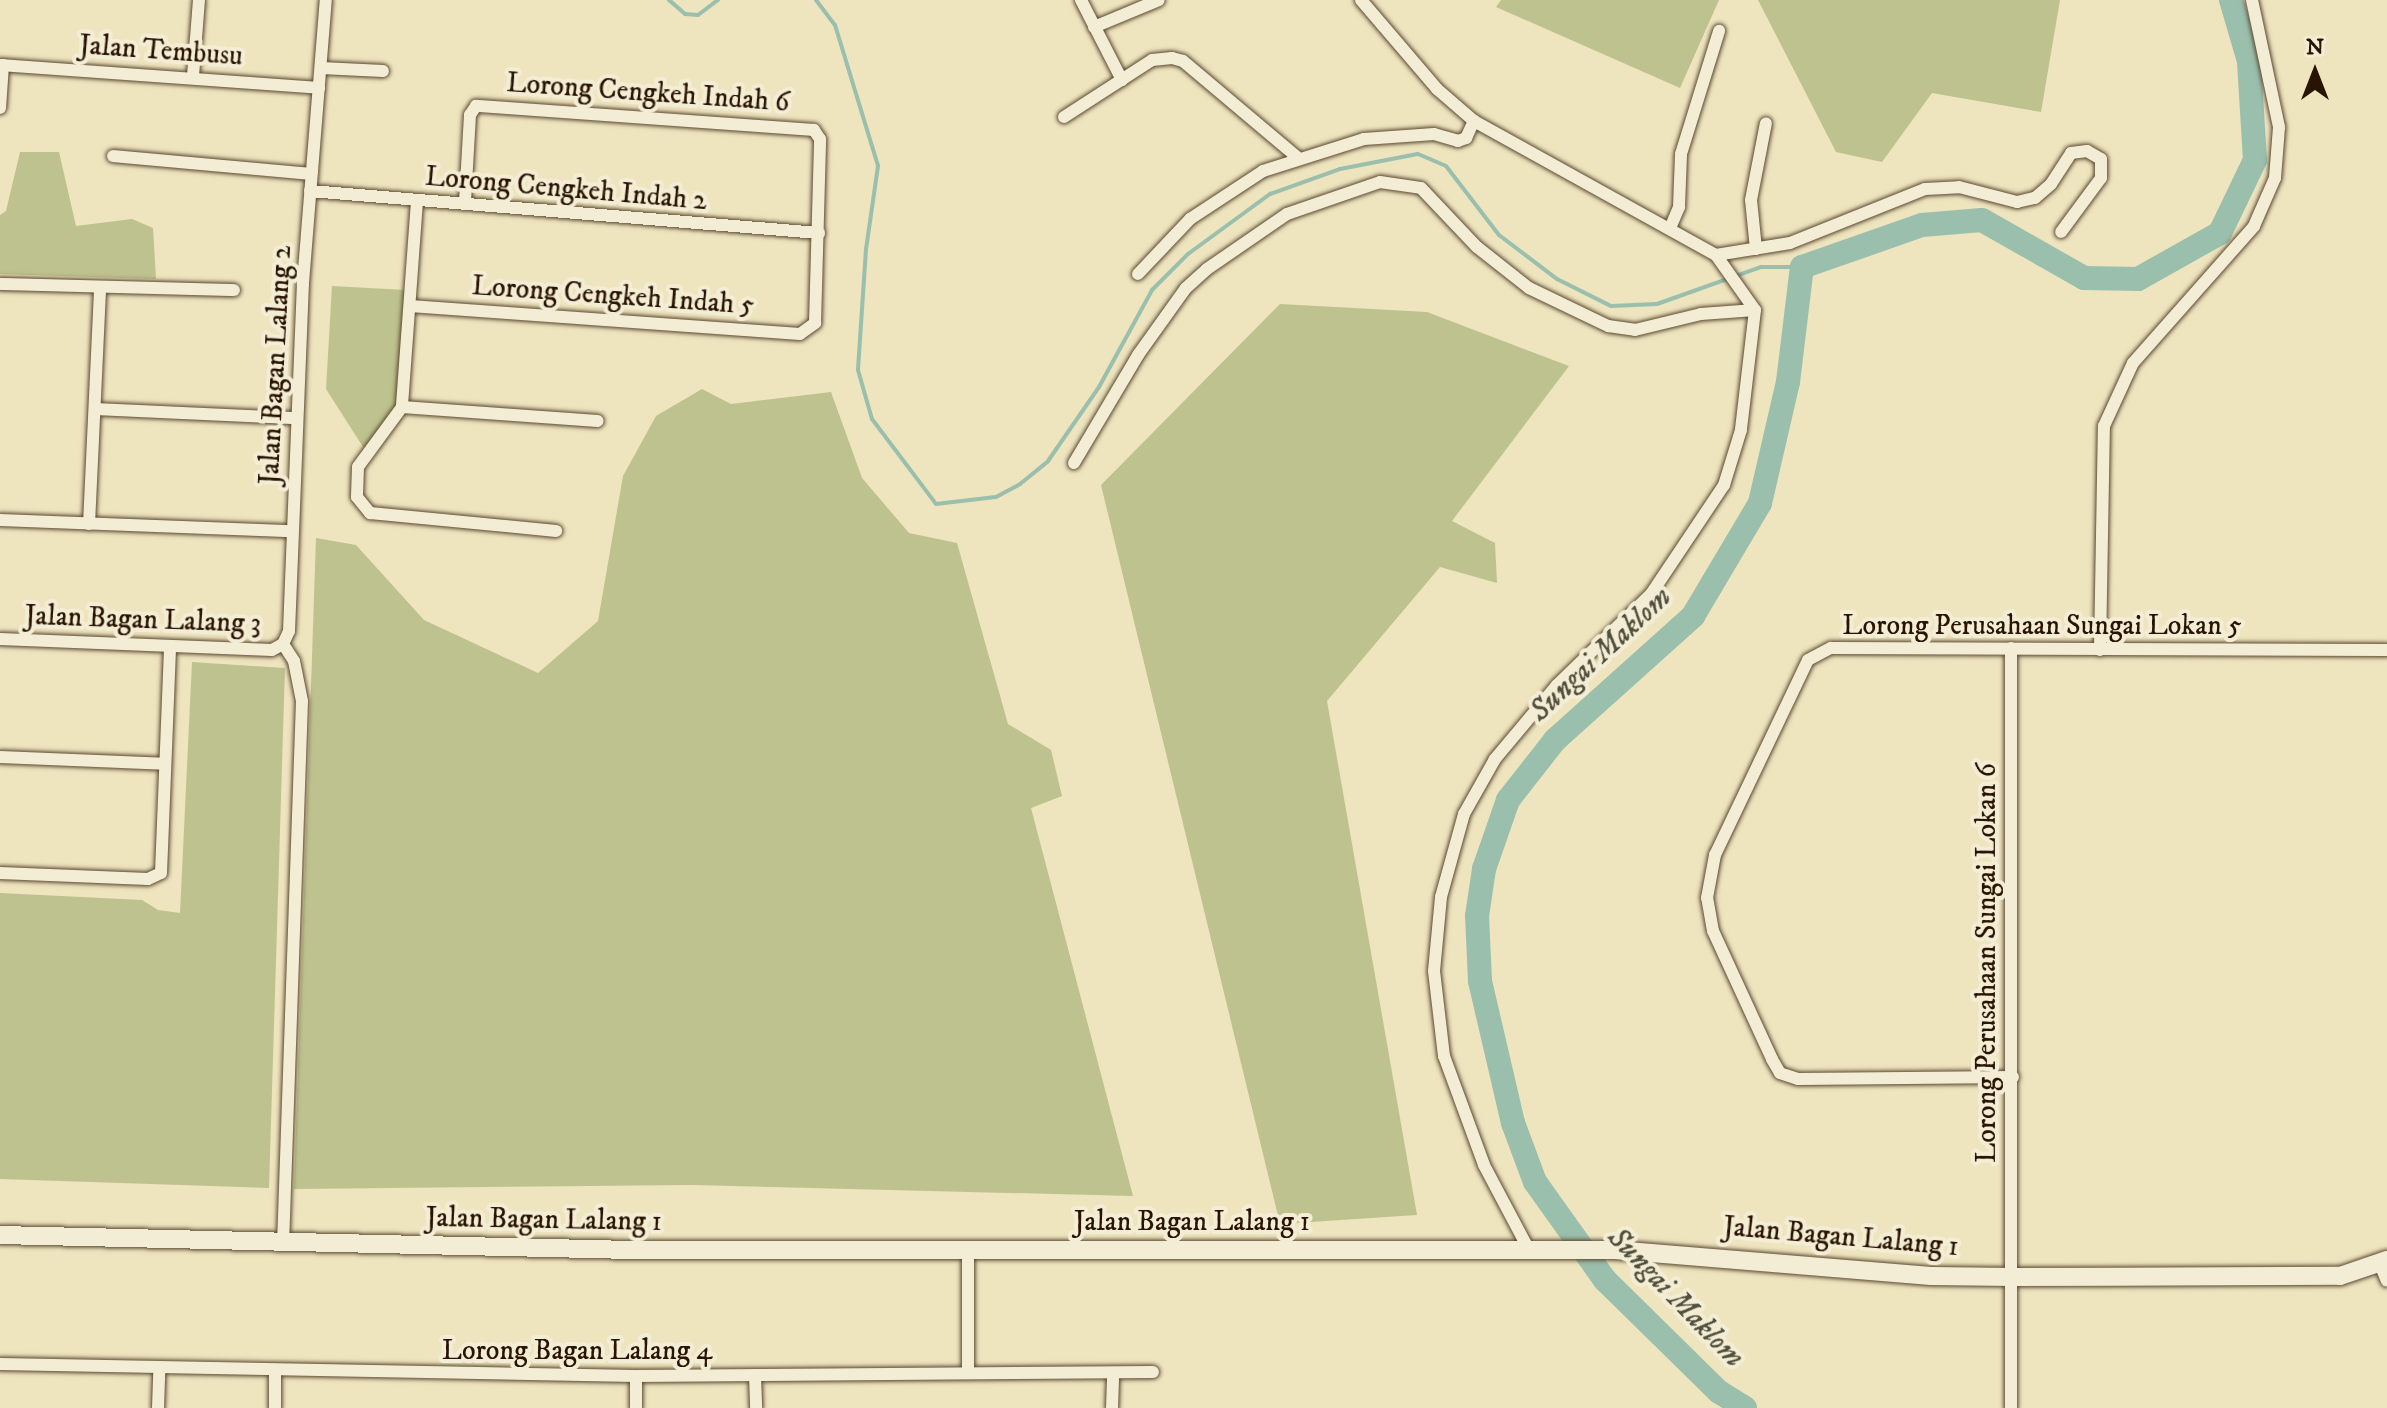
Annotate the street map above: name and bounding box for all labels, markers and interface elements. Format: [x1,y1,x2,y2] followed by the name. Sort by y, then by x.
[78,29,244,73] street label: Jalan Tembusu
[2275,32,2355,112] north arrow
[2306,34,2324,61] text: N
[505,66,791,120] street label: Lorong Cengkeh Indah 6
[424,160,708,218] street label: Lorong Cengkeh Indah 2
[253,244,299,486] street label: Jalan Bagan Lalang 2
[471,269,755,323] street label: Lorong Cengkeh Indah 5
[1522,580,1680,730] water label: Sungai Maklom
[24,599,262,641] street label: Jalan Bagan Lalang 3
[1842,609,2242,643] street label: Lorong Perusahaan Sungai Lokan 5
[1970,763,2004,1163] street label: Lorong Perusahaan Sungai Lokan 6
[426,1201,662,1239] street label: Jalan Bagan Lalang 1
[1074,1205,1310,1239] street label: Jalan Bagan Lalang 1
[1722,1210,1960,1264] street label: Jalan Bagan Lalang 1
[1599,1220,1751,1376] water label: Sungai Maklom
[442,1334,712,1368] street label: Lorong Bagan Lalang 4

